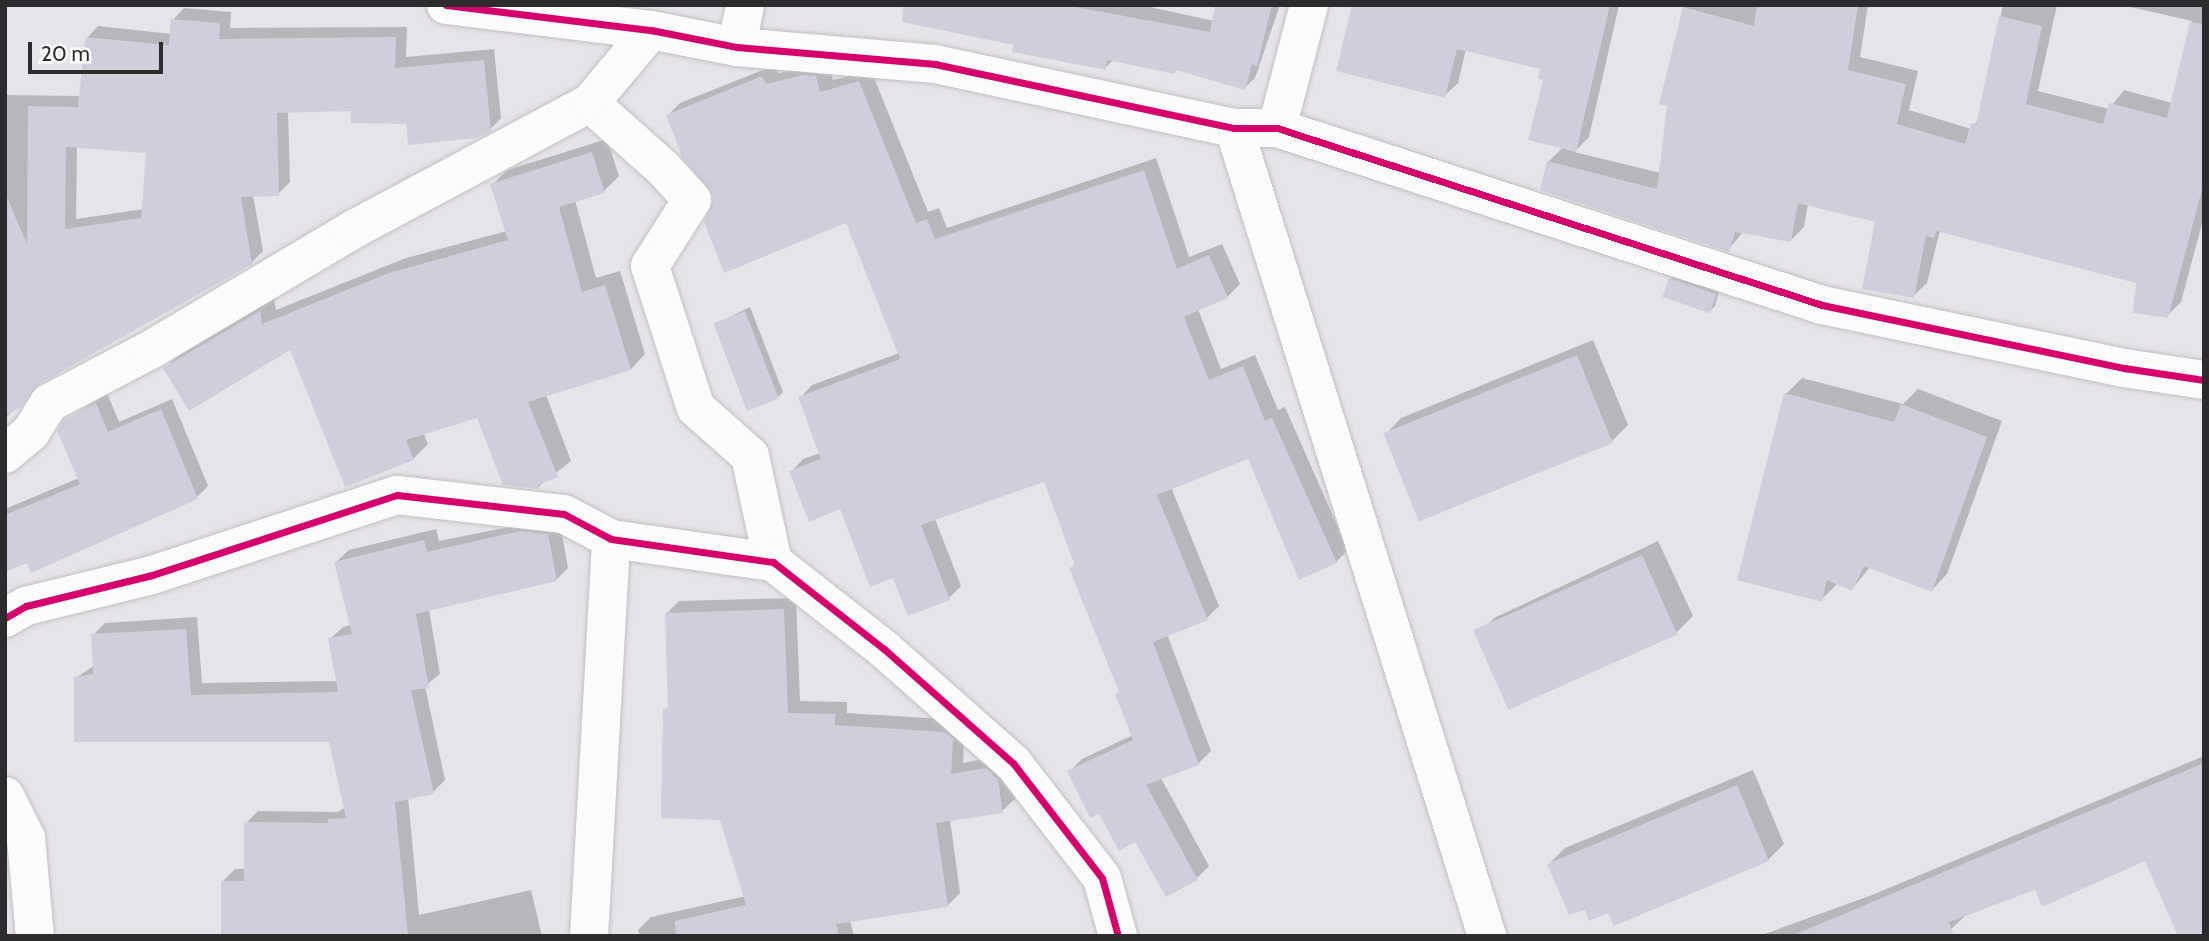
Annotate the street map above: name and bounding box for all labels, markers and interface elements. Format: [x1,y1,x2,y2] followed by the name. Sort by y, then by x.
[32,28,166,72] scale bar
[41,41,90,66] text: 20 m

